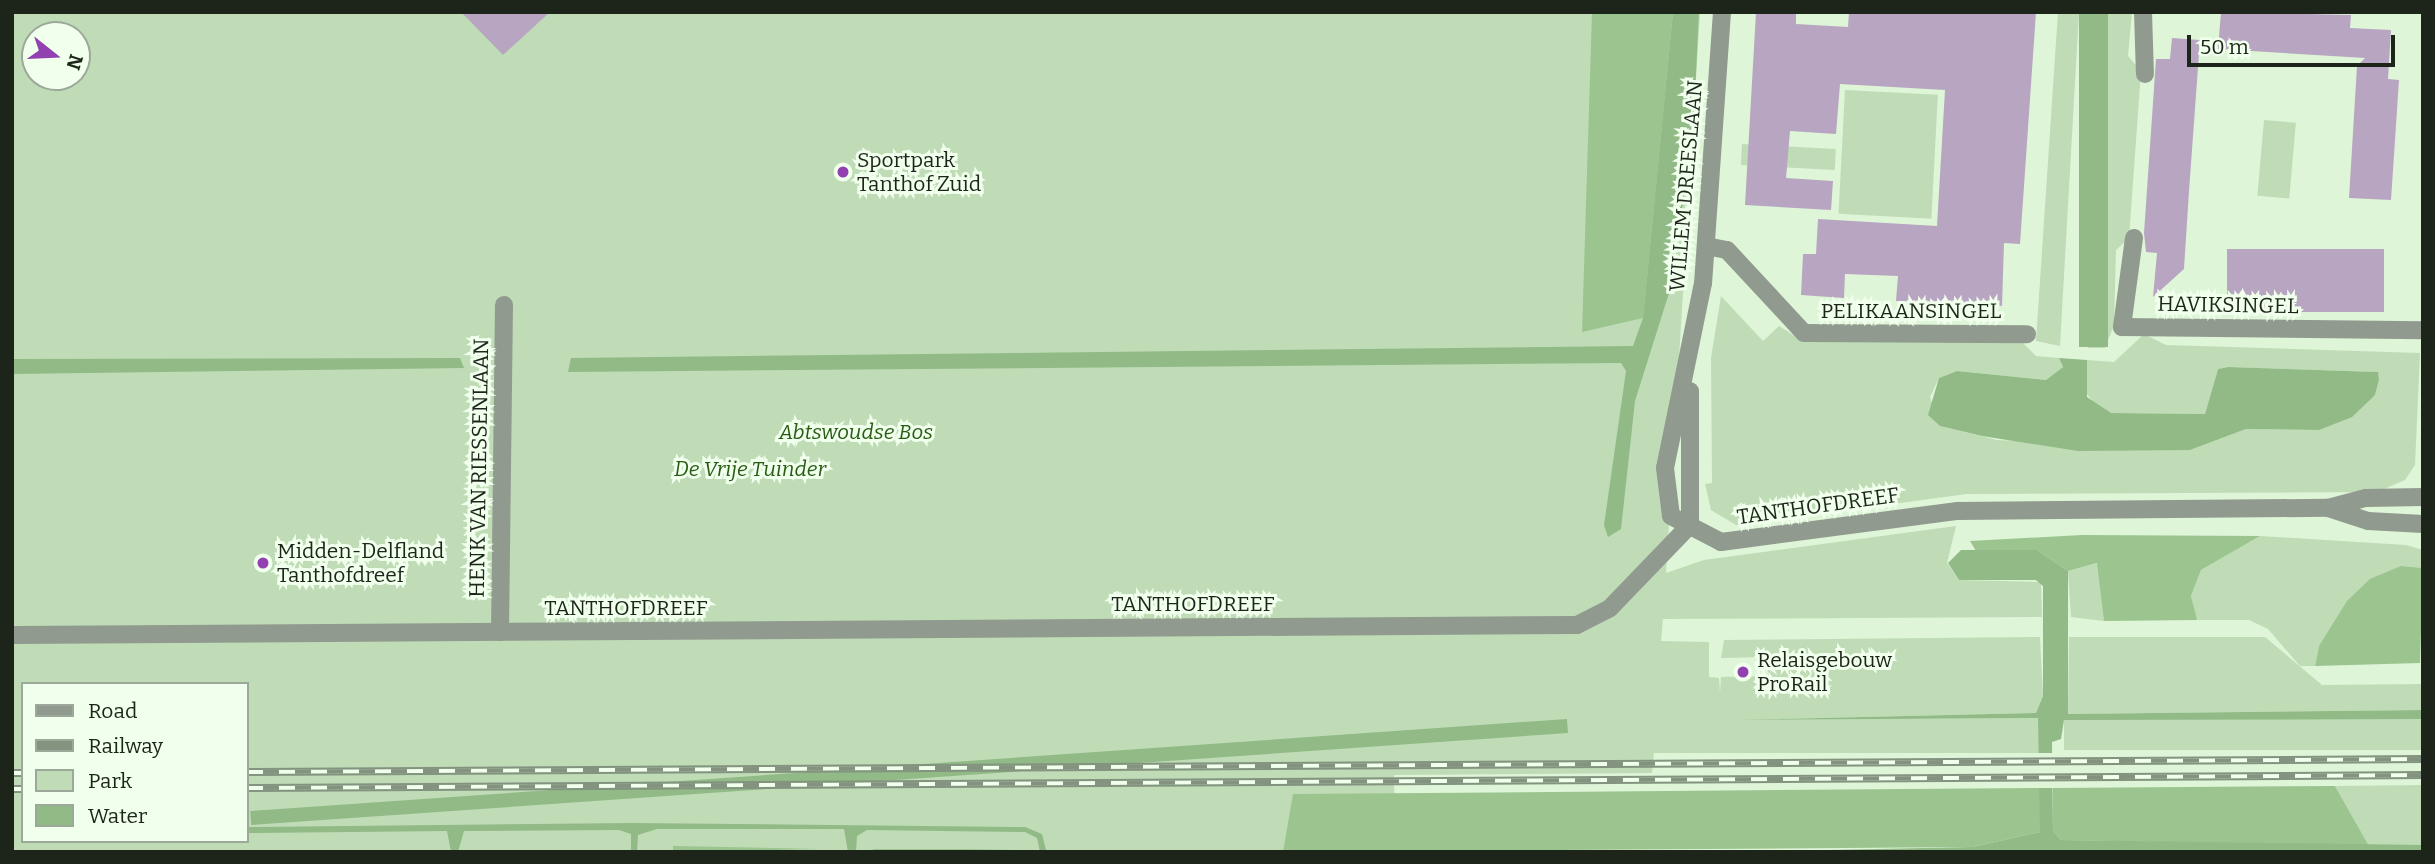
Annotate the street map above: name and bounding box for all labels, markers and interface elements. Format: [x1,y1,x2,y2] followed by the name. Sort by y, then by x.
[21,21,91,91] north arrow
[2190,21,2398,65] scale bar
[2200,34,2249,60] text: 50 m
[61,51,88,73] text: N
[1664,79,1708,293] street label: WILLEM DREESLAAN
[857,147,981,197] place label: Sportpark Tanthof Zuid
[835,164,851,180] marker: Sportpark Tanthof Zuid
[2157,291,2299,319] street label: HAVIKSINGEL
[1821,298,2001,324] street label: PELIKAANSINGEL
[464,338,494,598] street label: HENK VAN RIESSENLAAN
[779,419,933,445] park label: Abtswoudse Bos
[674,456,826,482] park label: De Vrije Tuinder
[1735,482,1901,530] street label: TANTHOFDREEF
[277,538,444,588] place label: Midden-Delfland Tanthofdreef
[255,555,271,571] marker: Midden-Delfland Tanthofdreef
[1111,591,1275,617] street label: TANTHOFDREEF
[544,595,708,621] street label: TANTHOFDREEF
[1757,647,1892,697] place label: Relaisgebouw ProRail
[1735,664,1751,680] marker: Relaisgebouw ProRail
[21,682,248,843] legend
[88,698,137,724] text: Road
[88,733,163,759] text: Railway
[88,768,132,794] text: Park
[88,803,147,829] text: Water

